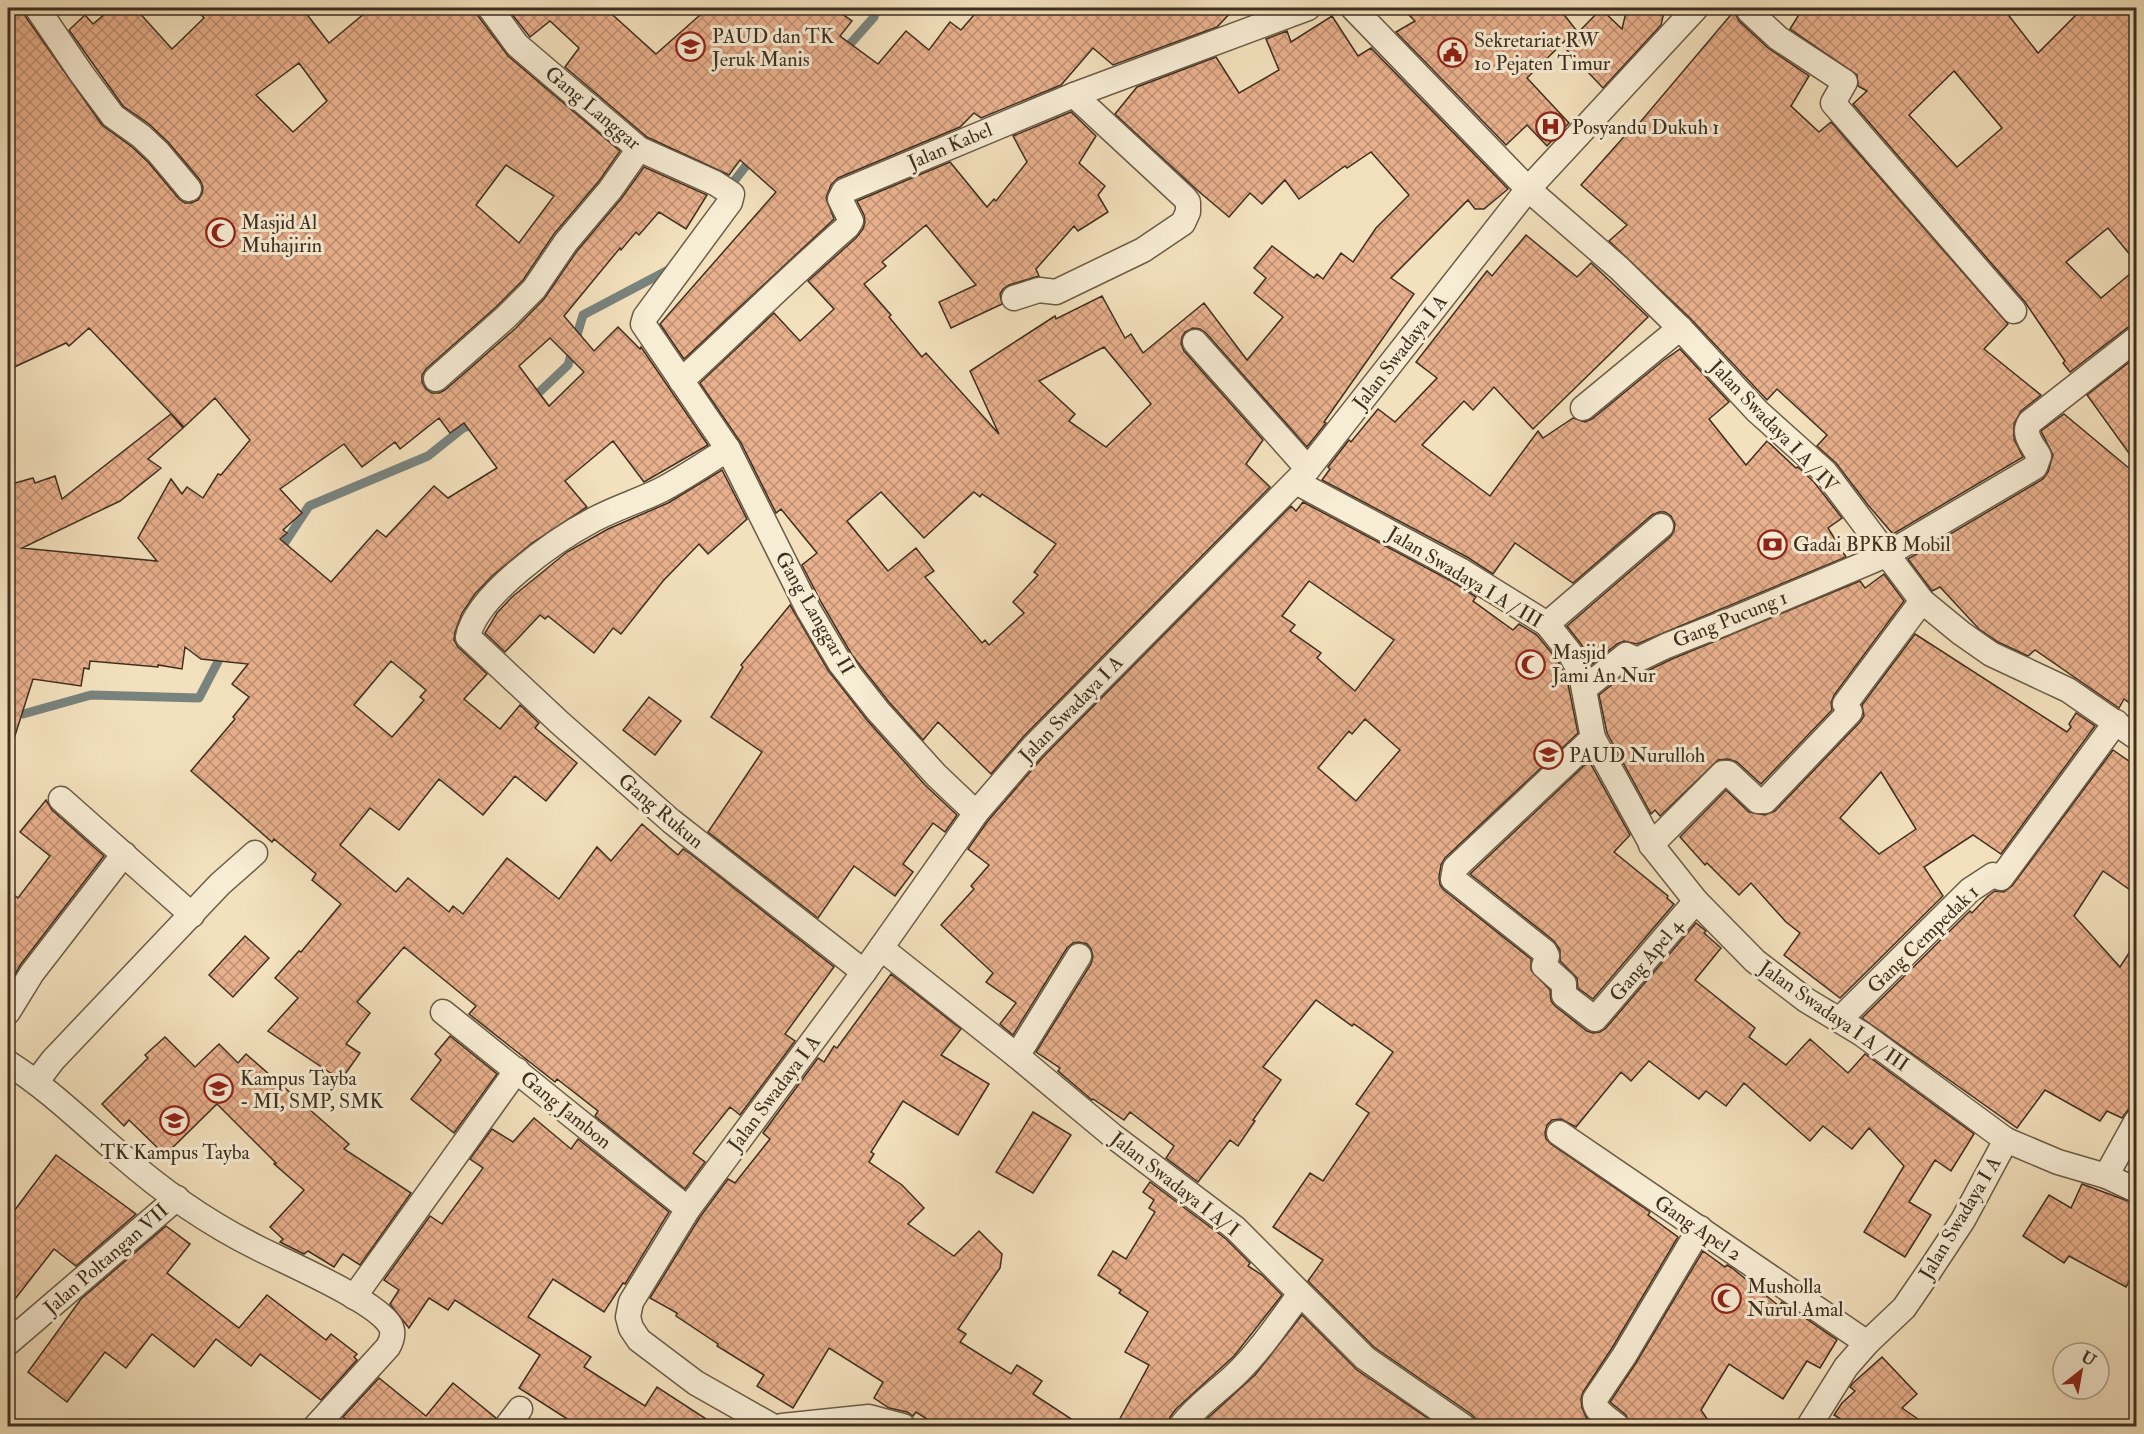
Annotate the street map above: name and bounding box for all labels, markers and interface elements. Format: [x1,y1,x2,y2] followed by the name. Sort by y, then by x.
[711,24,835,72] place label: PAUD dan TK Jeruk Manis
[1474,28,1611,76] place label: Sekretariat RW 10 Pejaten Timur
[675,31,707,63] school or university icon: PAUD dan TK Jeruk Manis
[1437,36,1469,68] public building icon: Sekretariat RW 10 Pejaten Timur
[540,61,647,156] street label: Gang Langgar
[1535,111,1567,143] hospital icon: Posyandu Dukuh 1
[1572,115,1719,140] place label: Posyandu Dukuh 1
[903,117,996,175] street label: Jalan Kabel
[241,210,322,258] place label: Masjid Al Muhajirin
[204,217,236,249] mosque icon: Masjid Al Muhajirin
[1347,289,1453,415] street label: Jalan Swadaya I A
[1704,354,1844,498] street label: Jalan Swadaya I A / IV
[1382,520,1547,633] street label: Jalan Swadaya I A / III
[1756,528,1788,560] bank icon: Gadai BPKB Mobil
[1793,532,1951,557] place label: Gadai BPKB Mobil
[770,547,860,679] street label: Gang Langgar II
[1669,585,1791,653] street label: Gang Pucung 1
[1551,640,1656,688] place label: Masjid Jami An Nur
[1515,648,1547,680] mosque icon: Masjid Jami An Nur
[1013,650,1129,768] street label: Jalan Swadaya I A
[1532,739,1564,771] school or university icon: PAUD Nurulloh
[1569,743,1706,768] place label: PAUD Nurulloh
[613,768,709,854] street label: Gang Rukun
[1862,880,1985,999] street label: Gang Cempedak 1
[1604,912,1689,1007] street label: Gang Apel 4
[1753,954,1914,1077] street label: Jalan Swadaya I A / III
[722,1030,826,1157] street label: Jalan Swadaya I A
[240,1066,385,1114] place label: Kampus Tayba - MI, SMP, SMK
[515,1066,617,1154] street label: Gang Jambon
[203,1073,235,1105] school or university icon: Kampus Tayba - MI, SMP, SMK
[159,1105,191,1137] school or university icon: TK Kampus Tayba
[1105,1125,1244,1242] street label: Jalan Swadaya I A/ I
[100,1140,251,1166] place label: TK Kampus Tayba
[1913,1152,2007,1285] street label: Jalan Swadaya I A
[1649,1190,1746,1267] street label: Gang Apel 2
[38,1198,174,1321] street label: Jalan Poltangan VII
[1747,1274,1844,1322] place label: Musholla Nurul Amal
[1710,1282,1742,1314] mosque icon: Musholla Nurul Amal
[2051,1341,2111,1401] north arrow
[2077,1347,2100,1371] text: U

